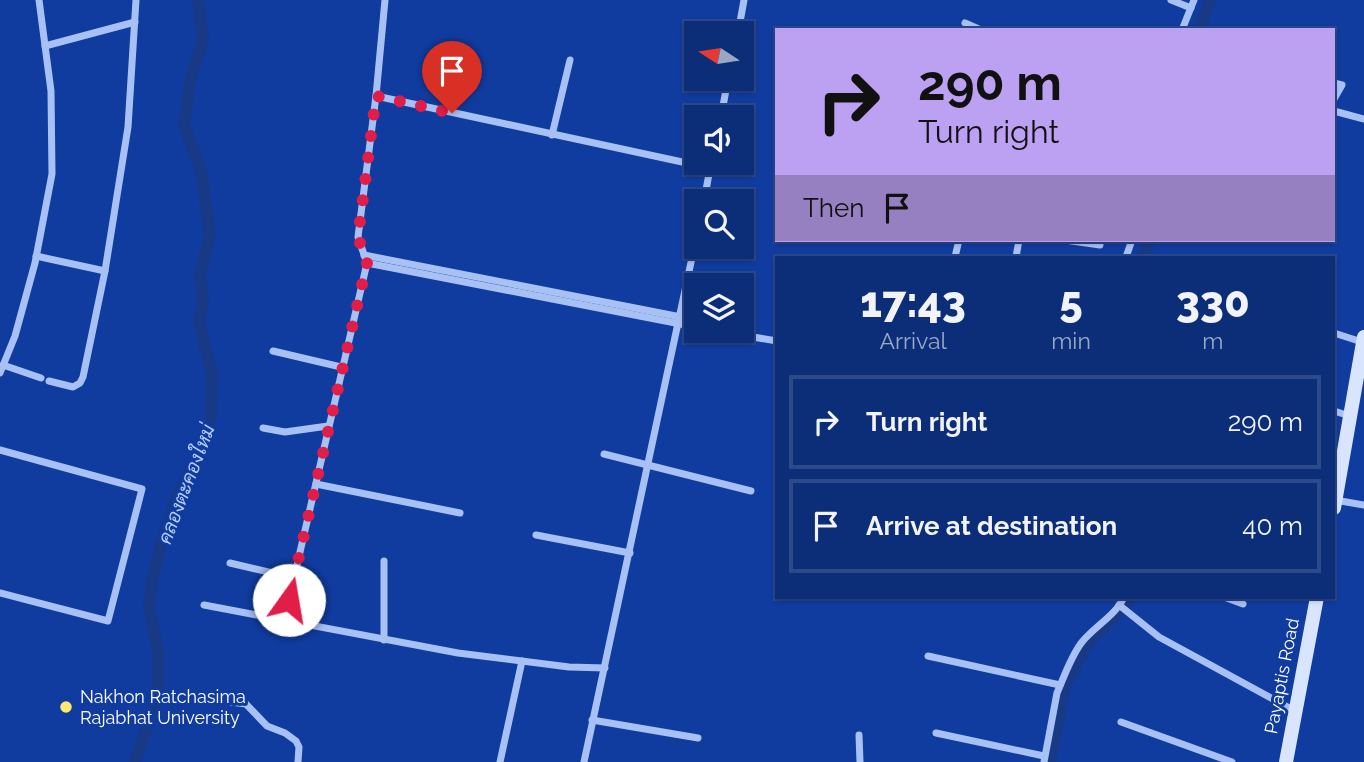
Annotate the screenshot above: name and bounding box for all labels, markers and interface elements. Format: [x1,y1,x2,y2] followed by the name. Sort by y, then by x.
[684,21,754,91] north arrow
[684,21,754,343] map controls
[422,41,482,113] pin
[433,52,471,90] icon: arrive
[918,54,1062,111] text: 290 m
[803,56,894,147] icon: right
[684,105,754,175] button: sound
[918,113,1059,150] text: Turn right
[684,189,754,259] button: search
[878,189,916,227] icon: arrive
[803,193,864,223] text: Then
[684,273,754,343] button: layers
[860,278,966,327] text: 17:43
[1059,278,1083,327] text: 5
[1176,278,1250,327] text: 330
[879,327,947,354] text: Arrival
[1051,327,1091,354] text: min
[1202,327,1223,354] text: m
[807,403,845,441] icon: right
[866,407,987,437] text: Turn right
[1228,407,1303,437] text: 290 m
[152,420,219,547] water label: คลองตะคองใหม่
[807,507,845,545] icon: arrive
[866,511,1117,541] text: Arrive at destination
[1242,511,1303,541] text: 40 m
[252,563,326,637] position arrow
[1260,616,1303,735] street label: Payaptis Road
[80,686,246,728] place label: Nakhon Ratchasima Rajabhat University
[58,699,74,715] marker: Nakhon Ratchasima Rajabhat University

